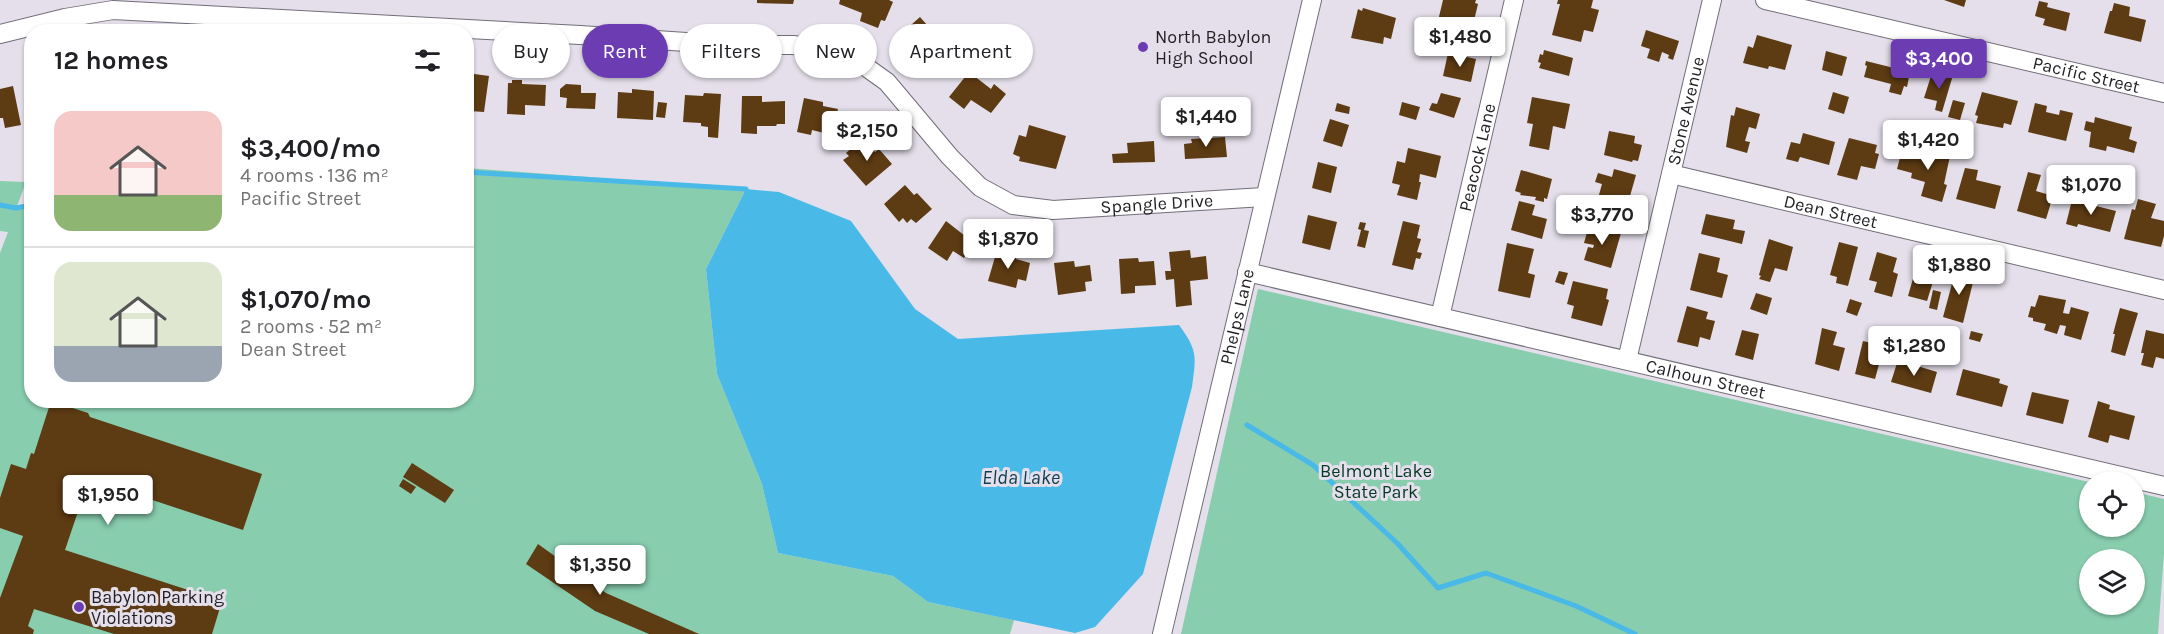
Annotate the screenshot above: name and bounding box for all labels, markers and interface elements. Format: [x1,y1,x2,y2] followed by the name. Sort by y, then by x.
[1411,17,1509,68] pin: $1,480
[492,24,570,78] chip: Buy
[582,24,668,78] chip: Rent
[680,24,782,78] chip: Filters
[794,24,877,78] chip: New
[889,24,1033,78] chip: Apartment
[1428,25,1492,48] text: $1,480
[1155,26,1271,69] place label: North Babylon High School
[1890,39,1988,90] pin: $3,400
[1136,40,1150,54] marker: North Babylon High School
[411,44,444,77] icon: filters
[54,45,169,76] text: 12 homes
[1905,47,1973,70] text: $3,400
[2031,52,2142,98] street label: Pacific Street
[1662,54,1709,167] street label: Stone Avenue
[1157,97,1255,148] pin: $1,440
[1454,101,1501,214] street label: Peacock Lane
[1175,105,1237,128] text: $1,440
[818,111,916,162] pin: $2,150
[836,119,898,142] text: $2,150
[1879,120,1977,171] pin: $1,420
[1897,128,1959,151] text: $1,420
[240,133,381,164] text: $3,400/mo
[102,135,174,207] icon: home
[240,164,389,187] text: 4 rooms · 136 m²
[2042,165,2140,216] pin: $1,070
[2060,173,2122,196] text: $1,070
[240,187,361,210] text: Pacific Street
[1100,189,1214,218] street label: Spangle Drive
[1782,190,1880,233] street label: Dean Street
[1553,195,1651,246] pin: $3,770
[1570,203,1634,226] text: $3,770
[959,219,1057,270] pin: $1,870
[977,227,1039,250] text: $1,870
[1910,245,2008,296] pin: $1,880
[1927,253,1991,276] text: $1,880
[1215,267,1259,367] street label: Phelps Lane
[240,284,371,315] text: $1,070/mo
[102,286,174,358] icon: home
[240,315,382,338] text: 2 rooms · 52 m²
[1865,326,1963,377] pin: $1,280
[1882,334,1946,357] text: $1,280
[240,338,346,361] text: Dean Street
[1644,354,1768,404] street label: Calhoun Street
[1320,460,1432,503] park label: Belmont Lake State Park
[982,466,1060,489] water label: Elda Lake
[2079,471,2145,615] map controls
[2079,471,2145,537] button: locate
[59,475,157,526] pin: $1,950
[77,483,139,506] text: $1,950
[551,545,649,596] pin: $1,350
[2079,549,2145,615] button: layers
[569,553,631,576] text: $1,350
[91,586,224,629] place label: Babylon Parking Violations
[72,600,86,614] marker: Babylon Parking Violations

